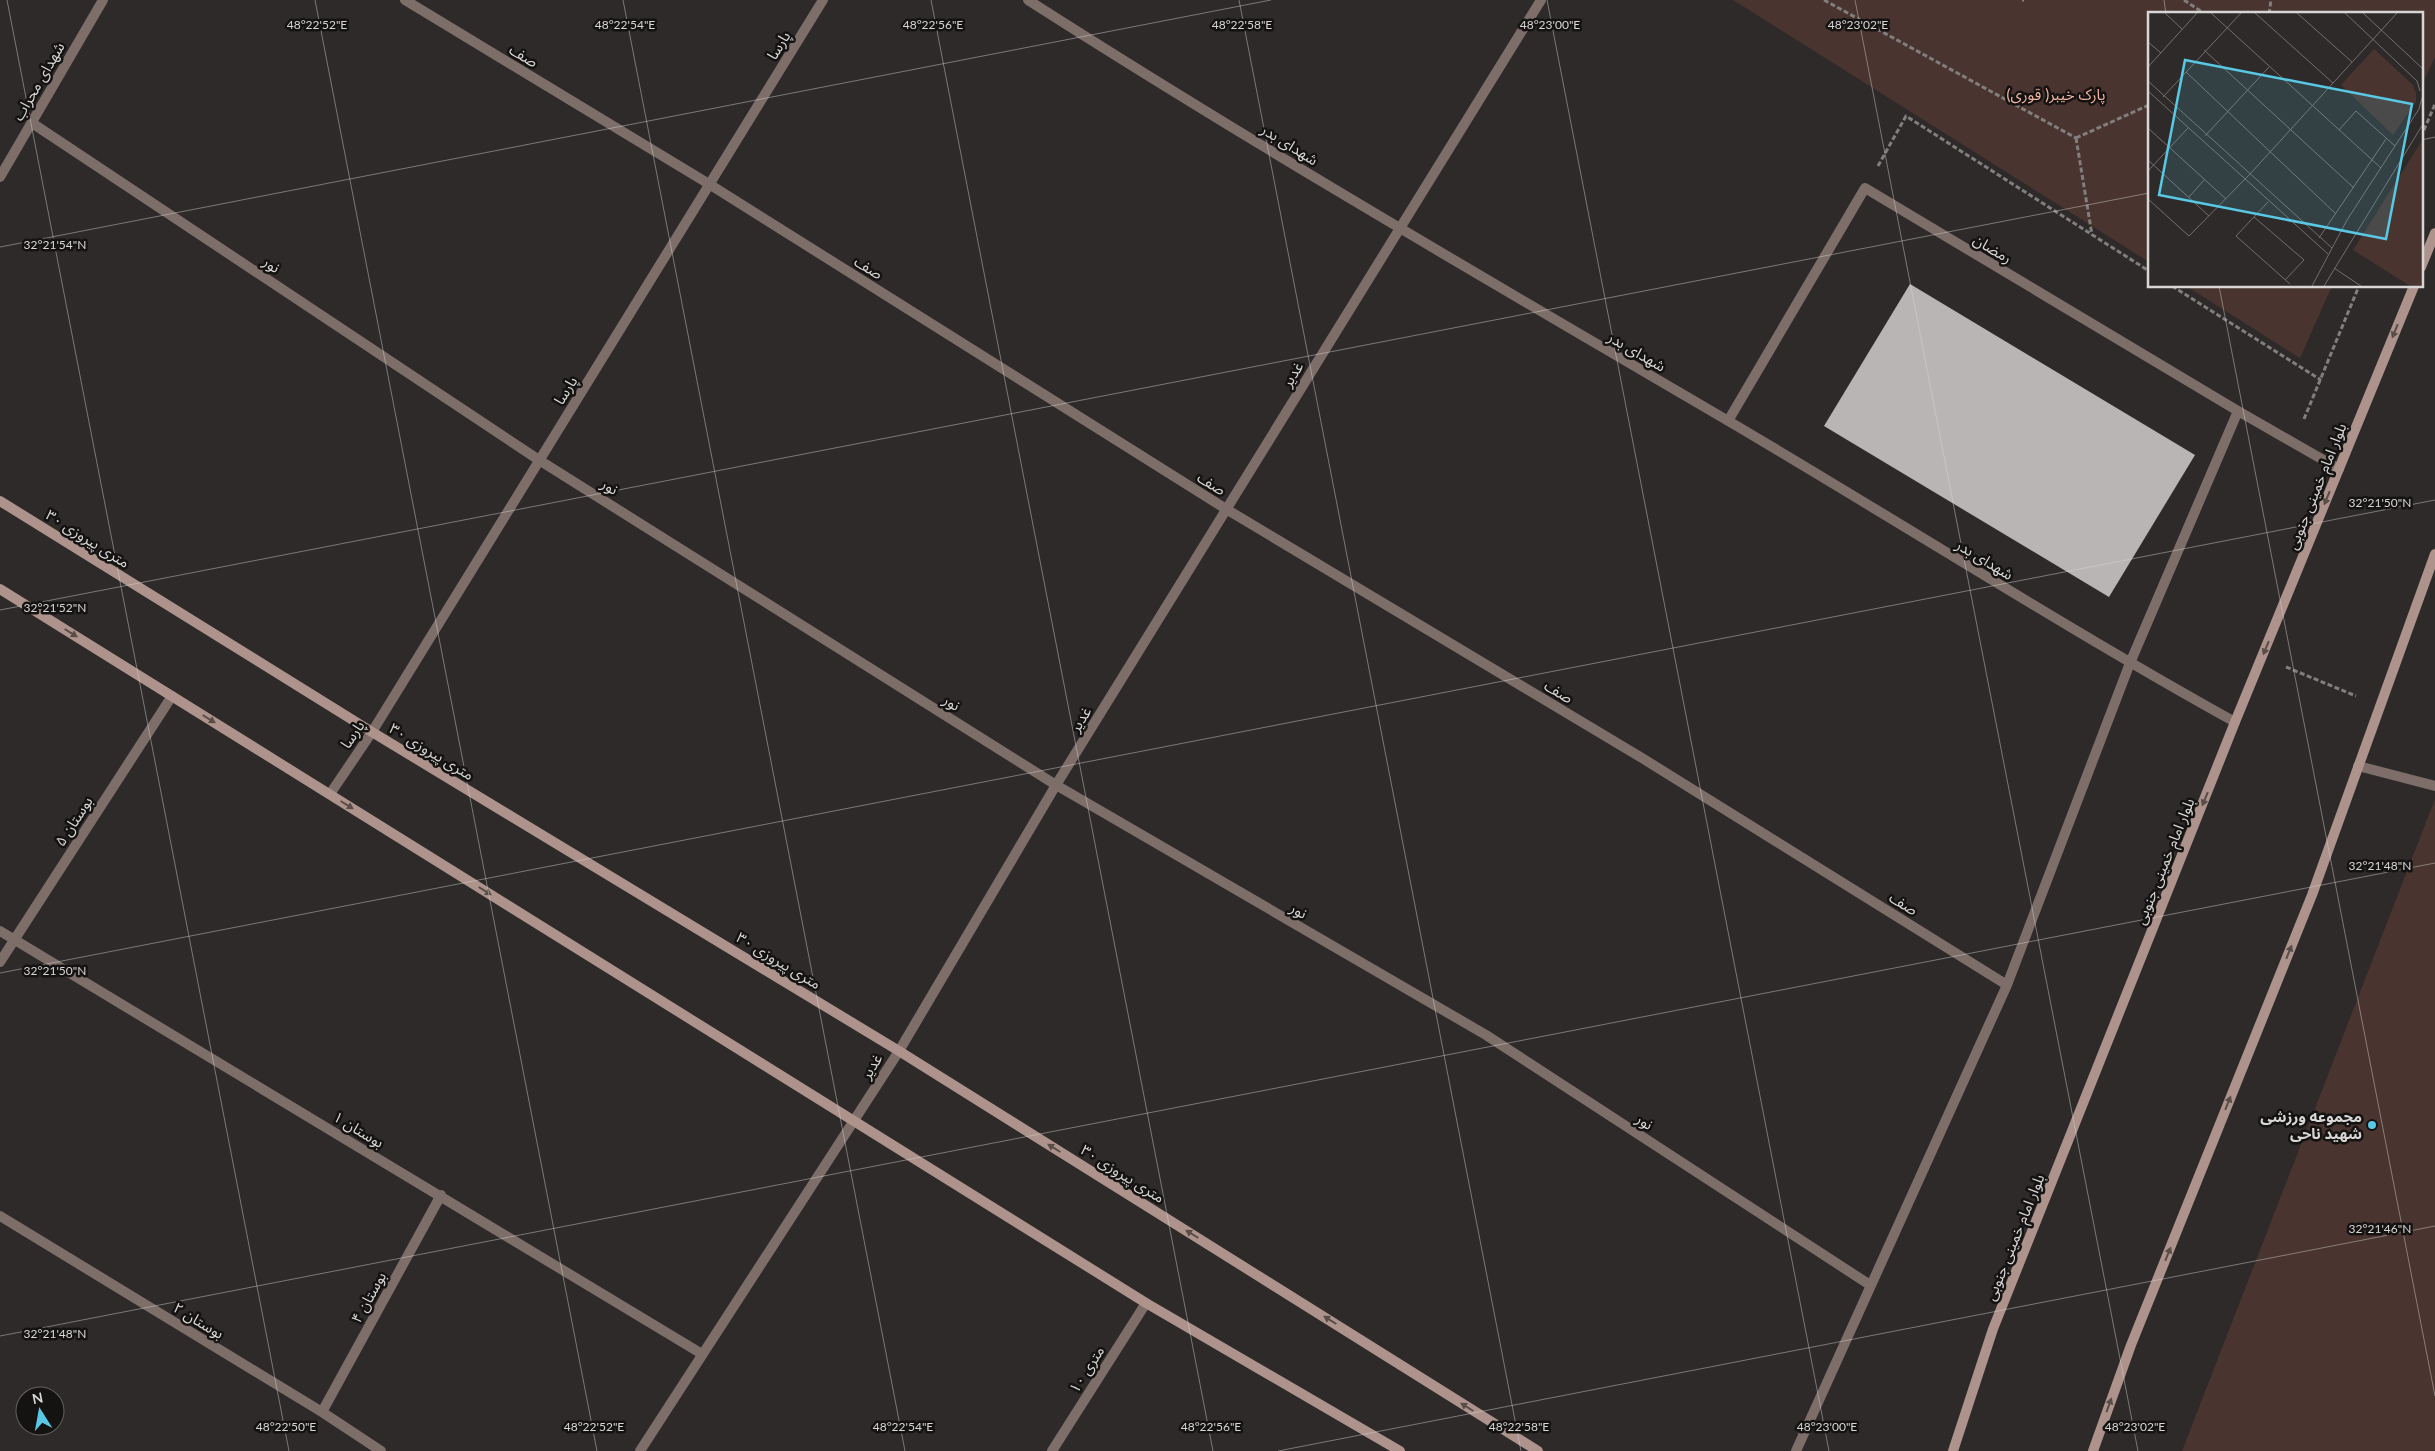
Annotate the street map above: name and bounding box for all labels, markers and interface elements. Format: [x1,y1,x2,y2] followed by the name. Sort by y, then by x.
[2148,12,2422,288] inset map
[287,17,347,32] text: 48°22'52"E
[595,17,655,32] text: 48°22'54"E
[903,17,963,32] text: 48°22'56"E
[1212,17,1272,32] text: 48°22'58"E
[1520,17,1580,32] text: 48°23'00"E
[1828,17,1888,32] text: 48°23'02"E
[762,27,795,64] street label: پارسا
[8,38,69,124] street label: شهدای محراب
[507,40,541,70] street label: صف
[2007,85,2105,105] park label: پارک خیبر( قوری)
[1257,119,1322,169] street label: شهدای بدر
[1970,230,2015,267] street label: رمضان
[24,237,86,252] text: 32°21'54"N
[259,251,284,277] street label: نور
[852,251,886,283] street label: صف
[2391,324,2398,339] one-way arrow
[1604,327,1669,376] street label: شهدای بدر
[1277,358,1308,391] street label: غدیر
[549,372,582,409] street label: پارسا
[2282,420,2352,553] street label: بلوار امام خمینی جنوبی
[1195,467,1229,499] street label: صف
[597,473,622,499] street label: نور
[2323,491,2331,505] one-way arrow
[2349,495,2411,510] text: 32°21'50"N
[42,505,133,573] street label: ۳۰ متری پیروزی
[1952,534,2017,584] street label: شهدای بدر
[24,600,86,615] text: 32°21'52"N
[65,628,78,637] one-way arrow
[2261,641,2269,656] one-way arrow
[1542,676,1576,706] street label: صف
[939,689,964,715] street label: نور
[1065,703,1096,736] street label: غدیر
[203,714,216,724] one-way arrow
[336,717,370,753] street label: پارسا
[385,719,477,785] street label: ۳۰ متری پیروزی
[2201,792,2209,807] one-way arrow
[50,793,97,850] street label: بوستان ۵
[2130,795,2200,928] street label: بلوار امام خمینی جنوبی
[341,800,354,809] one-way arrow
[2349,858,2411,873] text: 32°21'48"N
[478,886,491,896] one-way arrow
[1887,887,1921,919] street label: صف
[1286,898,1311,923] street label: نور
[732,928,824,994] street label: ۳۰ متری پیروزی
[2285,944,2293,959] one-way arrow
[24,963,86,978] text: 32°21'50"N
[856,1050,887,1083] street label: غدیر
[2224,1095,2232,1110] one-way arrow
[330,1107,387,1152] street label: بوستان ۱
[2260,1107,2362,1143] place label: مجموعه ورزشی شهید ناحی
[1632,1108,1657,1134] street label: نور
[2366,1119,2378,1131] marker: مجموعه ورزشی شهید ناحی
[1077,1140,1168,1208] street label: ۳۰ متری پیروزی
[1048,1143,1061,1153] one-way arrow
[1980,1171,2050,1304] street label: بلوار امام خمینی جنوبی
[2349,1221,2411,1236] text: 32°21'46"N
[1185,1229,1199,1239] one-way arrow
[2165,1246,2172,1261] one-way arrow
[347,1268,390,1326] street label: بوستان ۴
[170,1298,227,1343] street label: بوستان ۲
[1323,1316,1336,1325] one-way arrow
[24,1326,86,1341] text: 32°21'48"N
[1065,1342,1108,1396] street label: ۱۰ متری
[15,1386,65,1436] north arrow
[31,1388,44,1407] text: N
[2105,1397,2113,1412] one-way arrow
[1461,1402,1474,1411] one-way arrow
[256,1419,316,1434] text: 48°22'50"E
[564,1419,624,1434] text: 48°22'52"E
[873,1419,933,1434] text: 48°22'54"E
[1181,1419,1241,1434] text: 48°22'56"E
[1489,1419,1549,1434] text: 48°22'58"E
[1797,1419,1857,1434] text: 48°23'00"E
[2105,1419,2165,1434] text: 48°23'02"E

